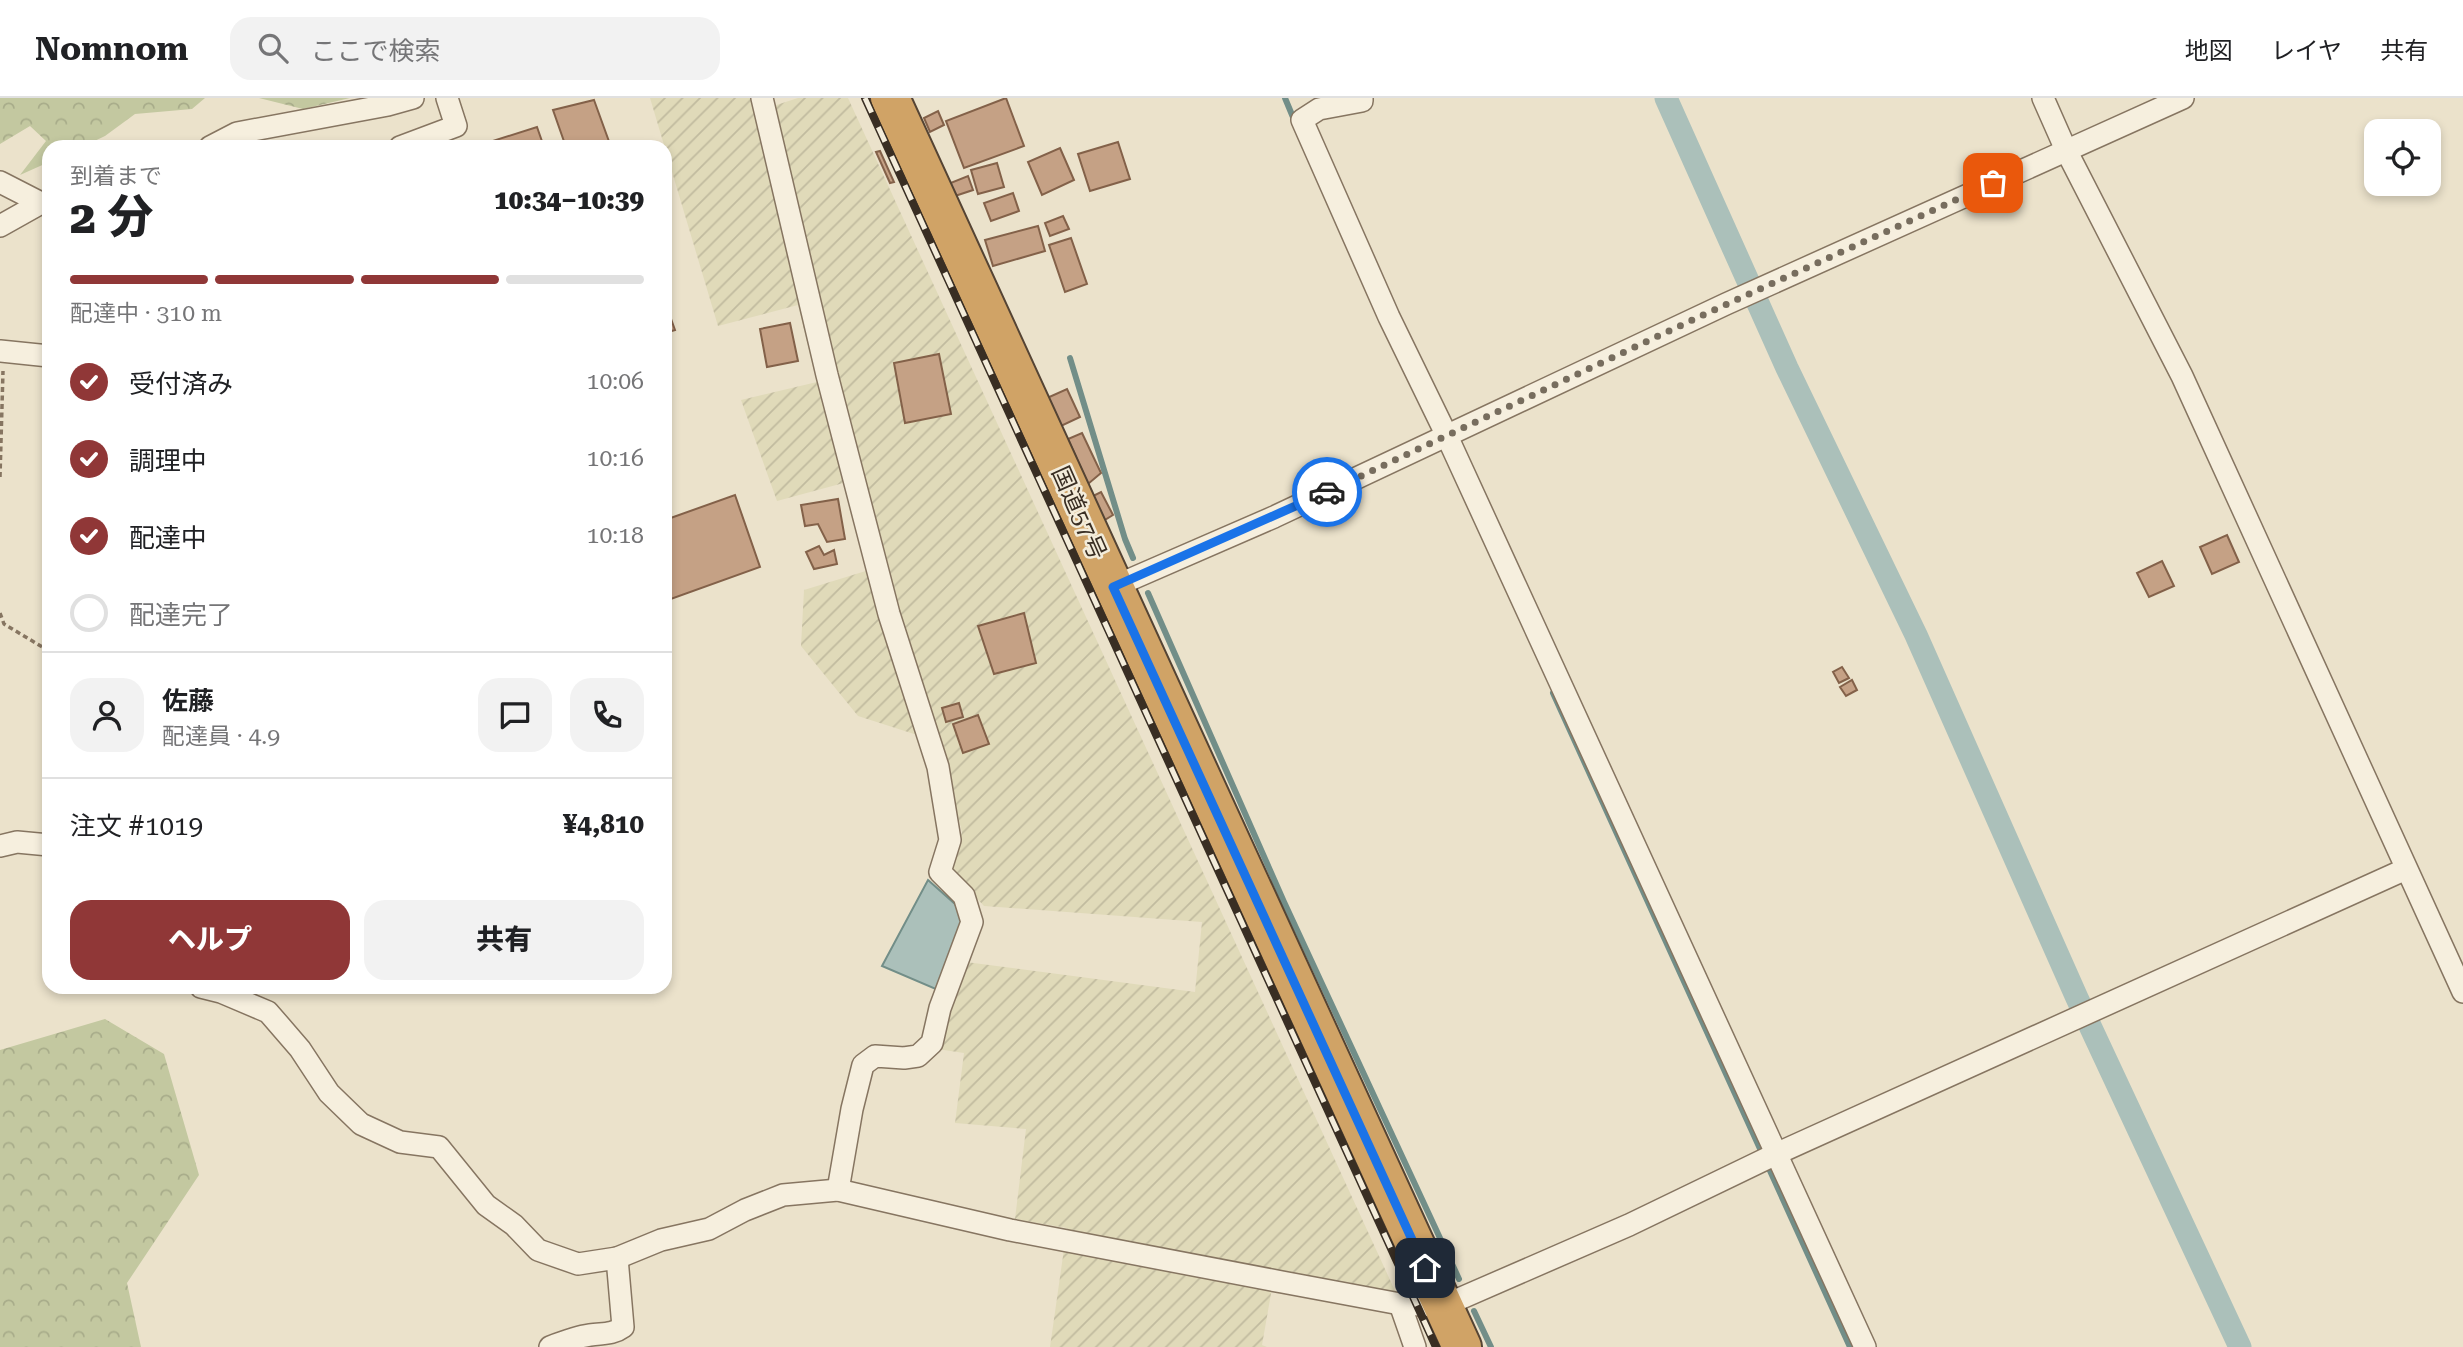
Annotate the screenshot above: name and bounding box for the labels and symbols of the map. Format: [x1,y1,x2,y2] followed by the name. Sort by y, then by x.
[1963,153,2023,213] pin
[1292,457,1362,527] courier
[1046,462,1112,564] street label: 国道57号
[1395,1238,1455,1298] pin

